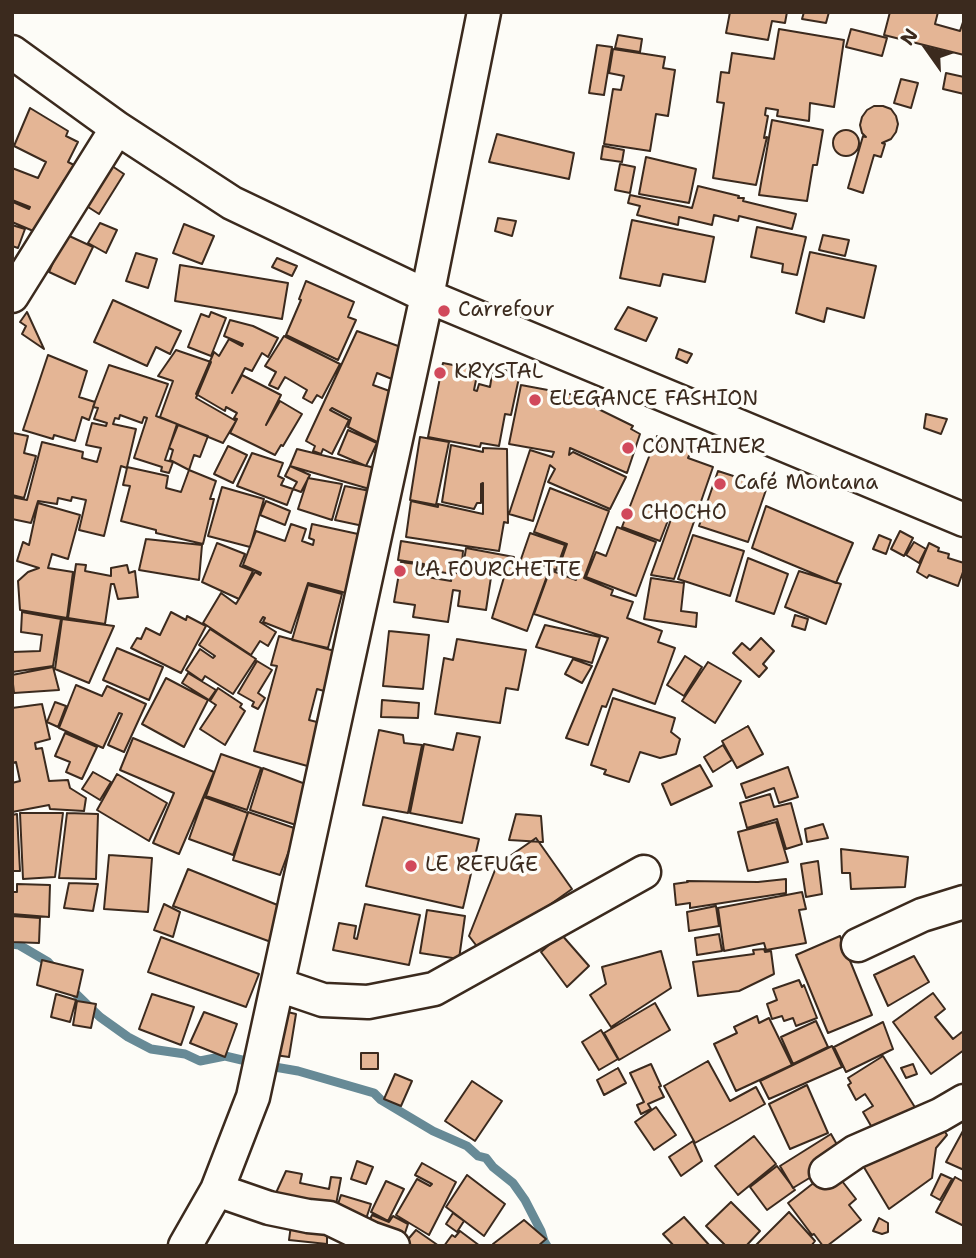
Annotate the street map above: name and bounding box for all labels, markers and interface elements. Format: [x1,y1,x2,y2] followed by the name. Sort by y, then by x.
[892,14,962,84] north arrow
[895,24,924,50] text: N
[458,298,555,324] place label: Carrefour
[436,303,452,319] marker: Carrefour
[454,360,543,386] place label: KRYSTAL
[432,365,448,381] marker: KRYSTAL
[549,387,758,413] place label: ELEGANCE FASHION
[527,392,543,408] marker: ELEGANCE FASHION
[642,435,765,461] place label: CONTAINER
[620,440,636,456] marker: CONTAINER
[734,471,878,497] place label: Café Montana
[712,476,728,492] marker: Café Montana
[641,501,727,527] place label: CHOCHO
[619,506,635,522] marker: CHOCHO
[414,558,581,584] place label: LA FOURCHETTE
[392,563,408,579] marker: LA FOURCHETTE
[425,853,538,879] place label: LE REFUGE
[403,858,419,874] marker: LE REFUGE

